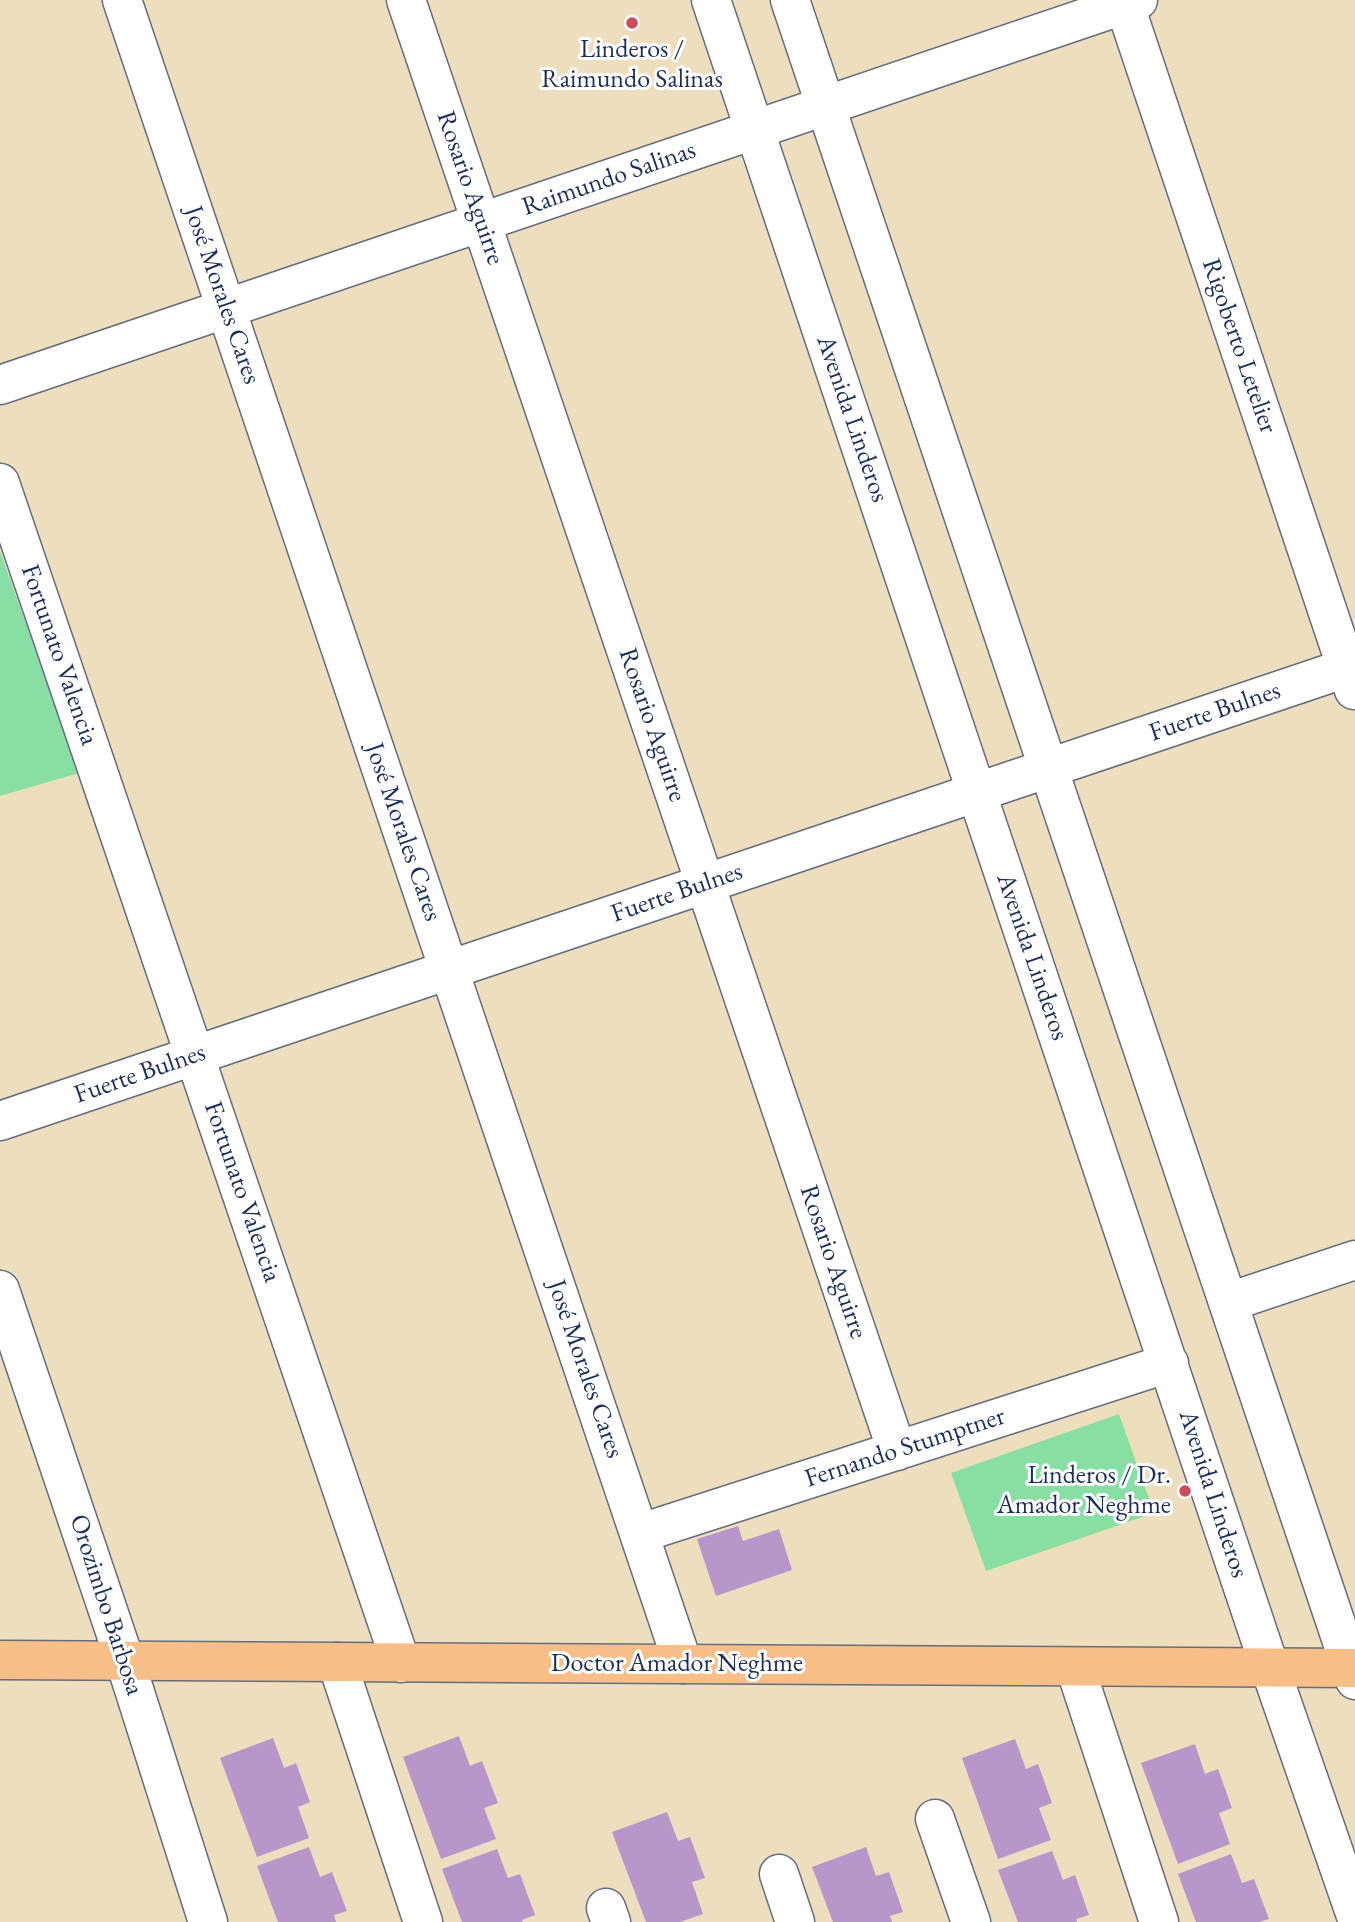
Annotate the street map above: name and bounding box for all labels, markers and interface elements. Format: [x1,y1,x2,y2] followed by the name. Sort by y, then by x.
[624,15,640,31] marker: Linderos / Raimundo Salinas
[541,34,723,96] place label: Linderos / Raimundo Salinas
[429,107,511,269] street label: Rosario Aguirre
[518,135,700,223] street label: Raimundo Salinas
[177,202,267,388] street label: José Morales Cares
[1195,255,1283,437] street label: Rigoberto Letelier
[809,331,895,507] street label: Avenida Linderos
[13,561,105,749] street label: Fortunato Valencia
[611,644,693,806] street label: Rosario Aguirre
[1145,675,1285,749] street label: Fuerte Bulnes
[358,739,448,925] street label: José Morales Cares
[607,856,747,930] street label: Fuerte Bulnes
[989,869,1075,1045] street label: Avenida Linderos
[70,1037,210,1111] street label: Fuerte Bulnes
[196,1098,288,1286] street label: Fortunato Valencia
[792,1181,874,1343] street label: Rosario Aguirre
[540,1276,630,1462] street label: José Morales Cares
[801,1401,1009,1495] street label: Fernando Stumptner
[1171,1406,1255,1582] street label: Avenida Linderos
[997,1460,1171,1522] place label: Linderos / Dr. Amador Neghme
[1177,1483,1193,1499] marker: Linderos / Dr. Amador Neghme
[62,1511,150,1699] street label: Orozimbo Barbosa
[551,1648,803,1680] street label: Doctor Amador Neghme

